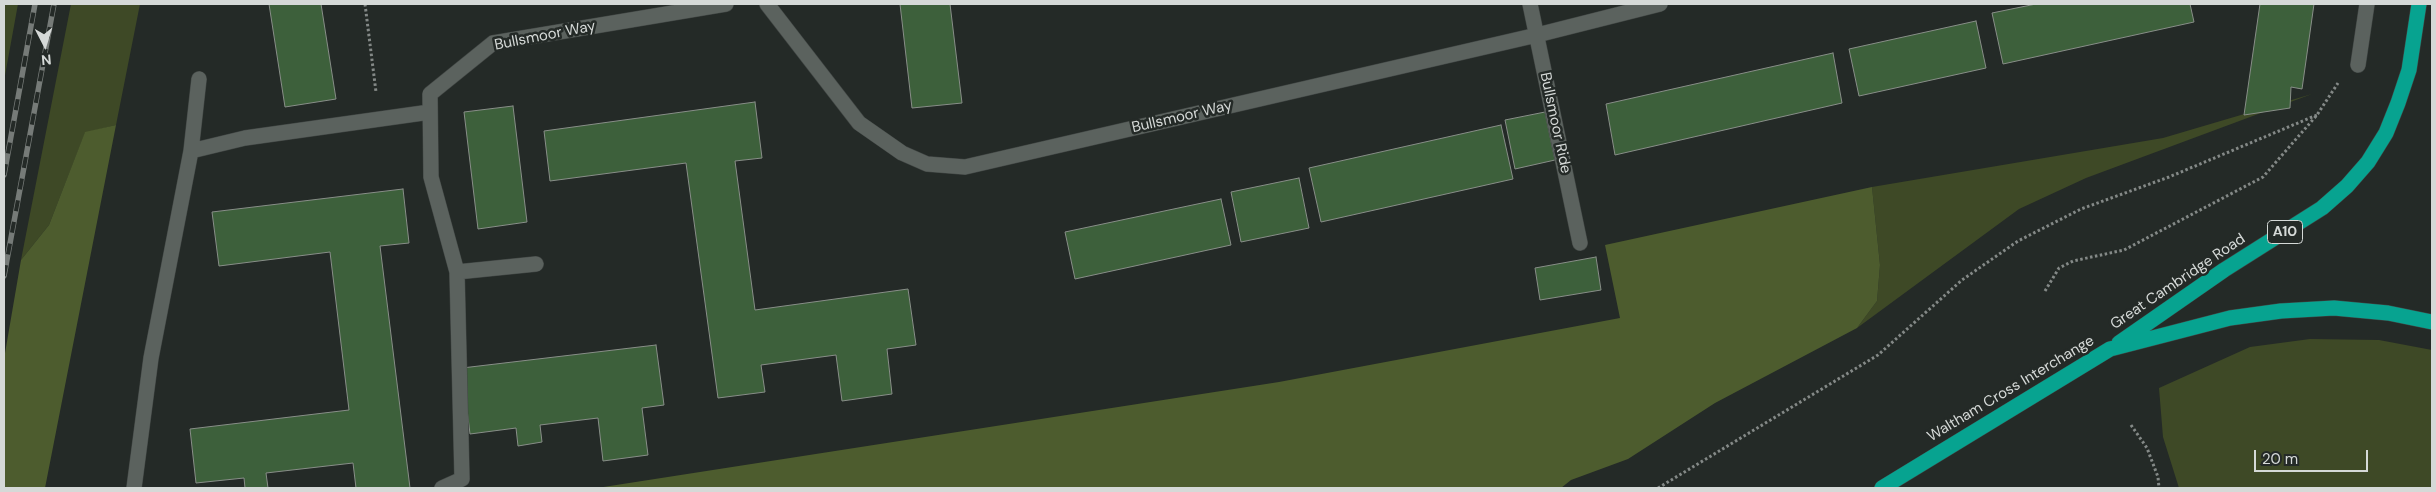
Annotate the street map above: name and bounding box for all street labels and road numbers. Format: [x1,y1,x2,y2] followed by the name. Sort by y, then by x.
[493,17,597,55] street label: Bullsmoor Way
[1535,71,1575,175] street label: Bullsmoor Ride
[1130,97,1234,137] street label: Bullsmoor Way
[2268,220,2302,243] road number: A10
[2107,230,2249,334] street label: Great Cambridge Road
[1924,332,2098,446] street label: Waltham Cross Interchange

